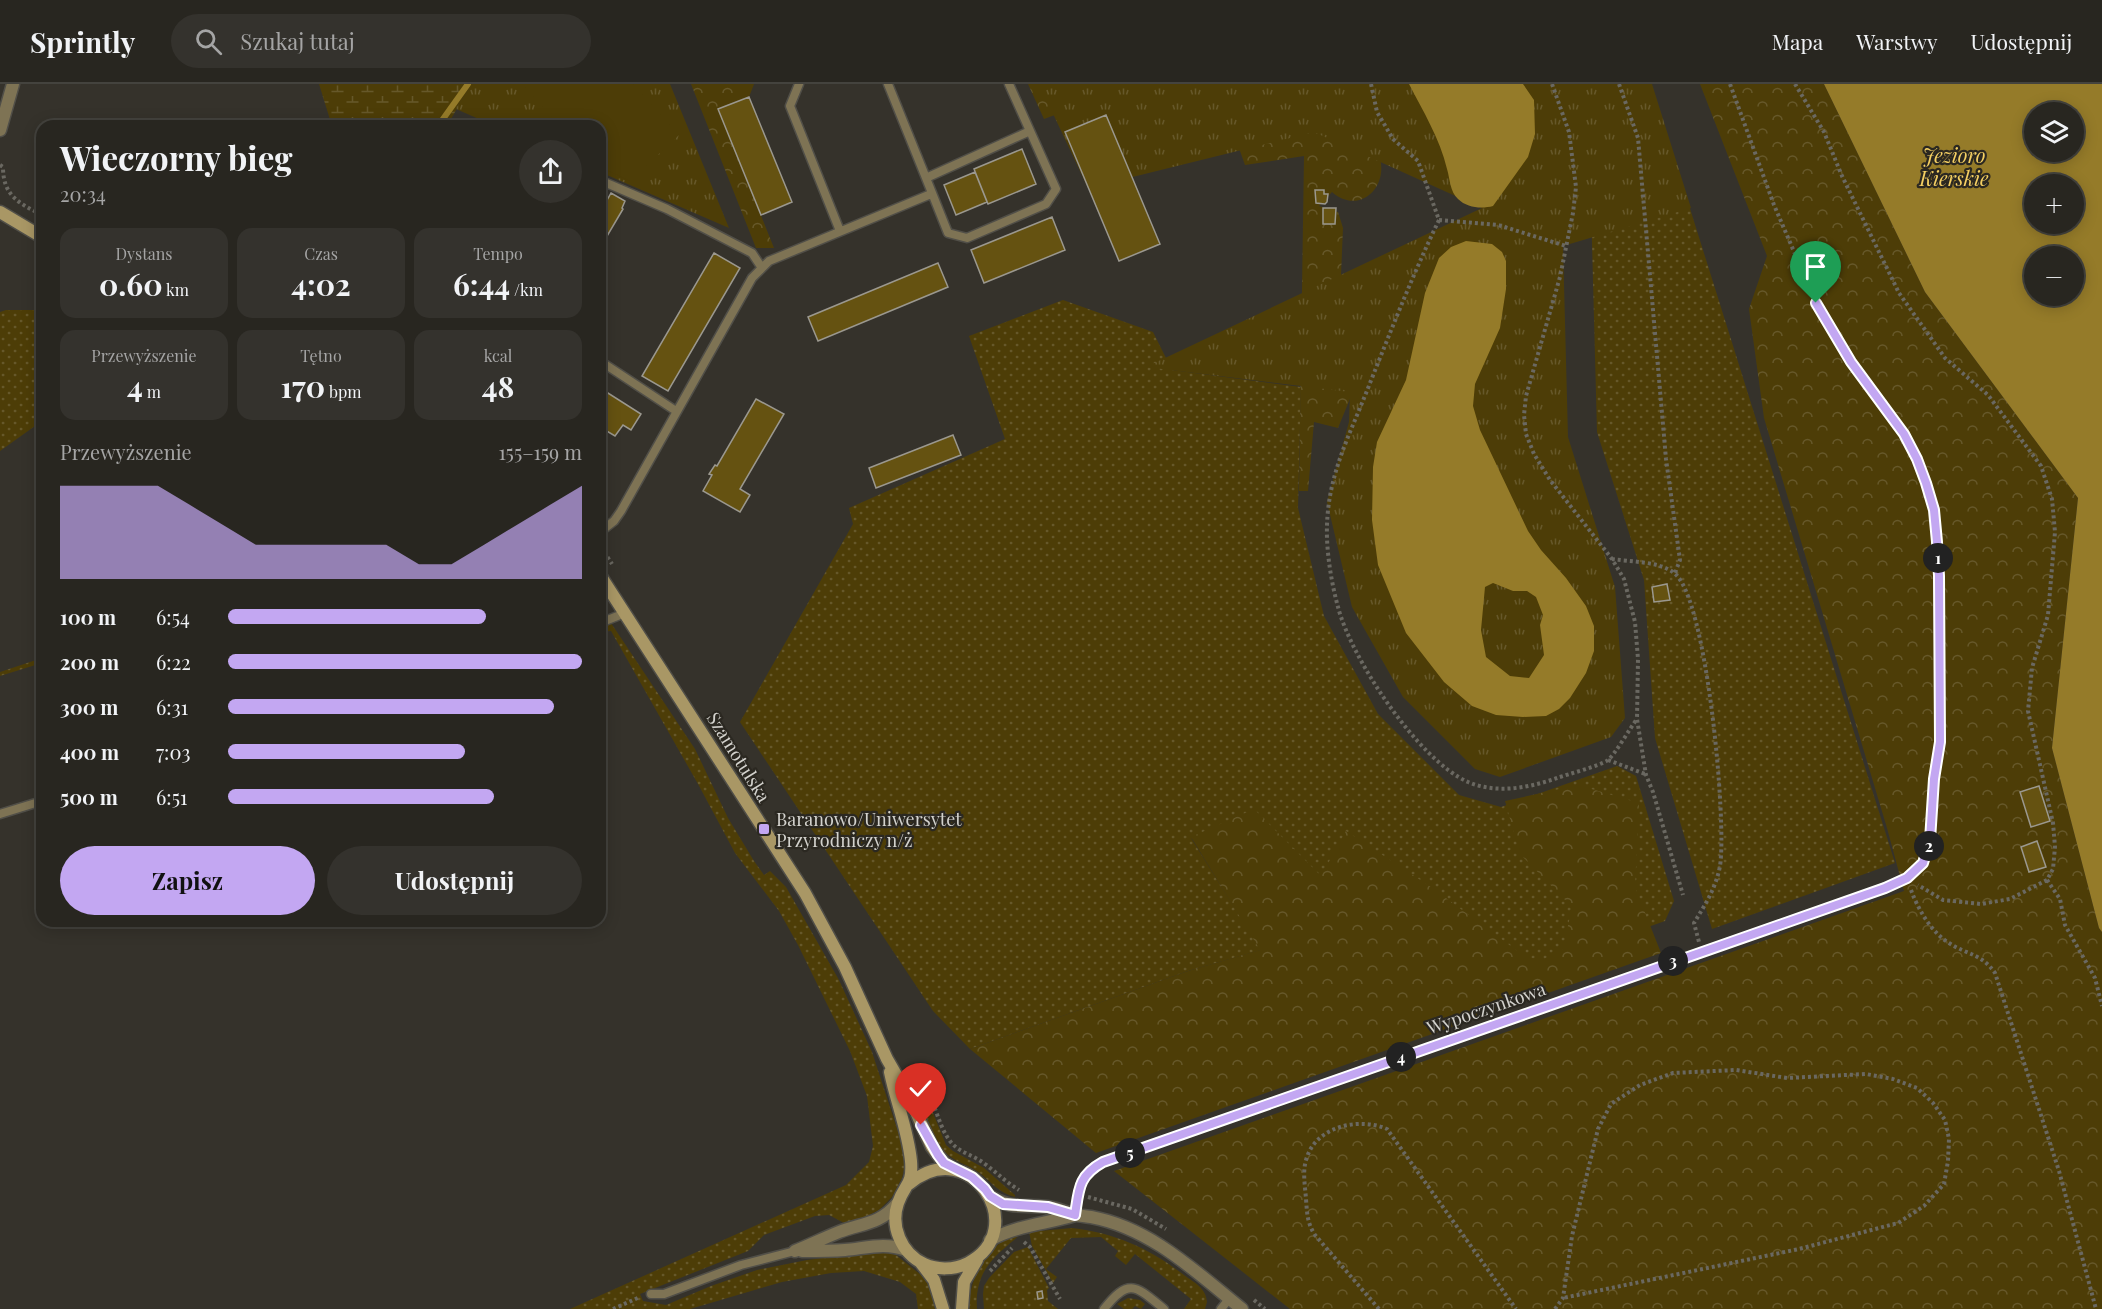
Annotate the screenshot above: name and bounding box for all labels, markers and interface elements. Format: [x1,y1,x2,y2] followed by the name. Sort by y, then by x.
[171,14,591,68] search box
[30,23,135,60] text: Sprintly
[192,25,225,58] icon: search
[240,26,355,56] text: Szukaj tutaj
[1772,27,1823,55] text: Mapa
[1856,27,1938,55] text: Warstwy
[1971,27,2072,55] text: Udostępnij
[2024,102,2084,306] map controls
[2024,102,2084,162] button: layers
[60,135,293,179] text: Wieczorny bieg
[519,140,582,203] button: share
[1918,141,1989,191] water label: Jezioro Kierskie
[2024,174,2084,234] button: +
[60,180,106,207] text: 20:34
[1790,241,1841,303] pin
[115,243,173,264] text: Dystans
[304,243,338,264] text: Czas
[473,243,523,264] text: Tempo
[2024,246,2084,306] button: −
[1799,250,1832,283] icon: arrive
[99,264,163,304] text: 0.60
[291,264,351,304] text: 4:02
[453,264,510,304] text: 6:44
[163,279,189,300] text: km
[510,279,543,300] text: /km
[91,345,197,366] text: Przewyższenie
[300,345,342,366] text: Tętno
[484,345,512,366] text: kcal
[127,366,143,406] text: 4
[281,366,325,406] text: 170
[482,366,514,406] text: 48
[143,381,161,402] text: m
[325,381,362,402] text: bpm
[60,438,192,465] text: Przewyższenie
[498,438,582,465] text: 155–159 m
[1923,543,1953,573] pin: 1
[1935,547,1941,568] text: 1
[60,603,116,630] text: 100 m
[156,603,190,630] text: 6:54
[60,648,119,675] text: 200 m
[156,648,191,675] text: 6:22
[60,693,118,720] text: 300 m
[156,693,188,720] text: 6:31
[702,707,776,807] street label: Szamotulska
[60,738,119,765] text: 400 m
[156,738,190,765] text: 7:03
[60,783,118,810] text: 500 m
[156,783,187,810] text: 6:51
[776,807,962,852] place label: Baranowo/Uniwersytet Przyrodniczy n/ż
[757,822,771,836] marker: Baranowo/Uniwersytet Przyrodniczy n/ż
[1914,831,1944,861] pin: 2
[1925,835,1933,856] text: 2
[60,846,315,915] button: Zapisz
[327,846,582,915] button: Udostępnij
[1658,946,1688,976] pin: 3
[1669,950,1677,971] text: 3
[1422,976,1549,1040] street label: Wypoczynkowa
[1386,1042,1416,1072] pin: 4
[1397,1046,1405,1067] text: 4
[895,1063,946,1125] pin
[904,1072,937,1105] icon: check
[1115,1138,1145,1168] pin: 5
[1126,1142,1134,1163] text: 5

